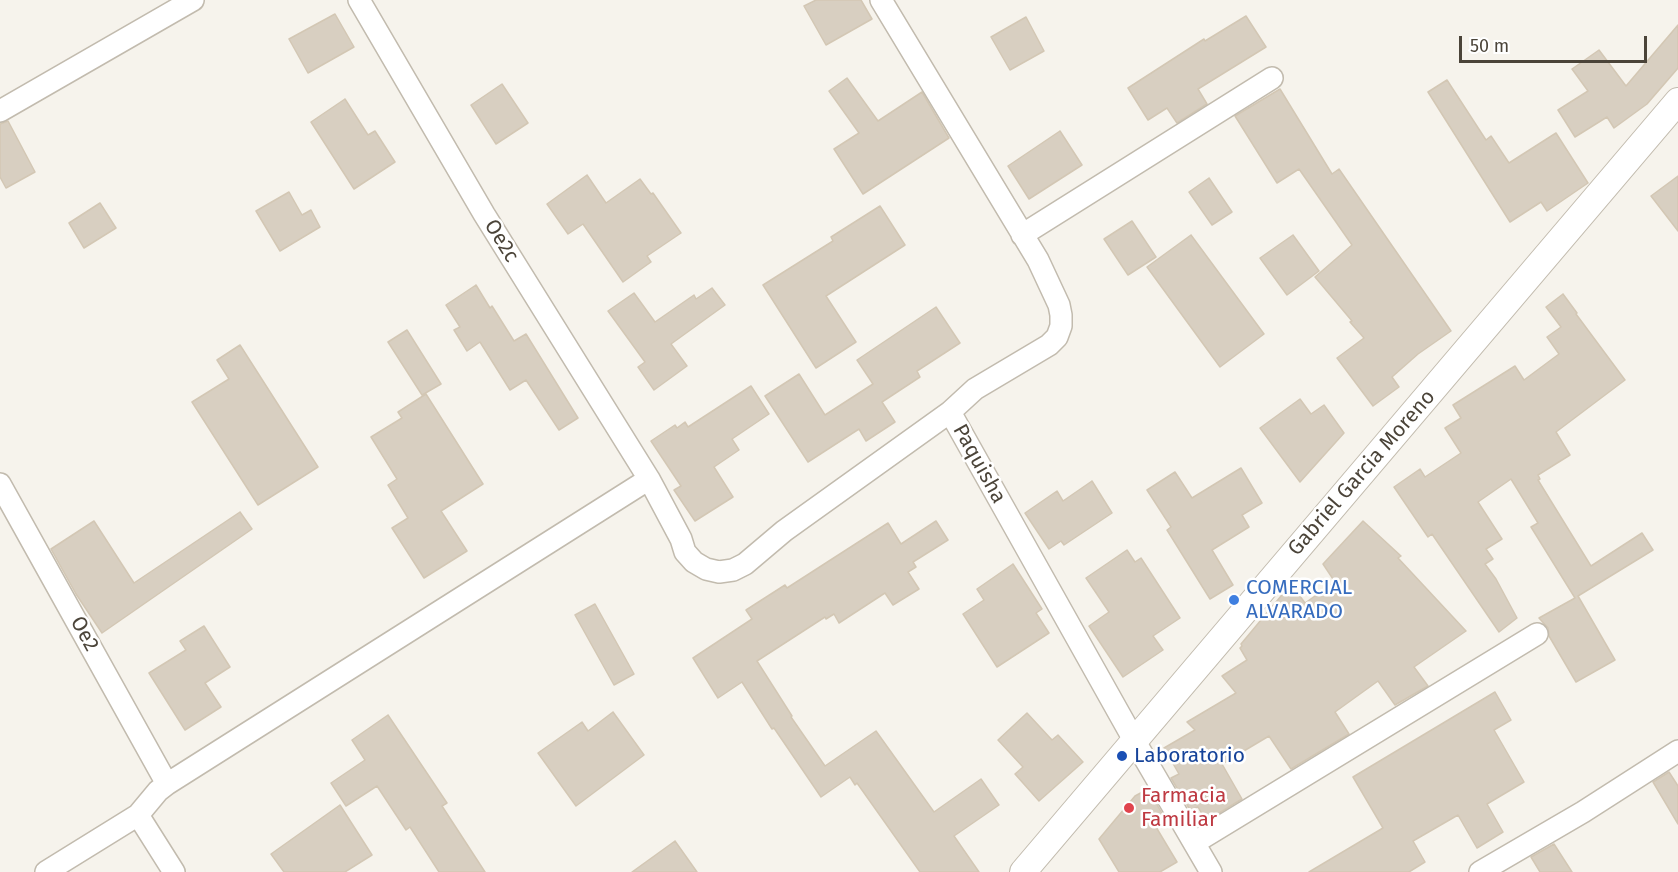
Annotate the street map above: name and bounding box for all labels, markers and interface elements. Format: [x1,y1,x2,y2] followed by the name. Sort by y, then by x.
[1462,24,1650,62] scale bar
[1470,35,1509,57] text: 50 m
[478,215,524,267] street label: Oe2c
[1283,385,1441,561] street label: Gabriel Garcia Moreno
[947,420,1011,508] street label: Paquisha
[1246,575,1352,625] place label: COMERCIAL ALVARADO
[1227,593,1241,607] marker: COMERCIAL ALVARADO
[64,612,104,656] street label: Oe2
[1134,743,1245,769] place label: Laboratorio
[1115,749,1129,763] marker: Laboratorio
[1141,783,1226,833] place label: Farmacia Familiar
[1122,801,1136,815] marker: Farmacia Familiar

